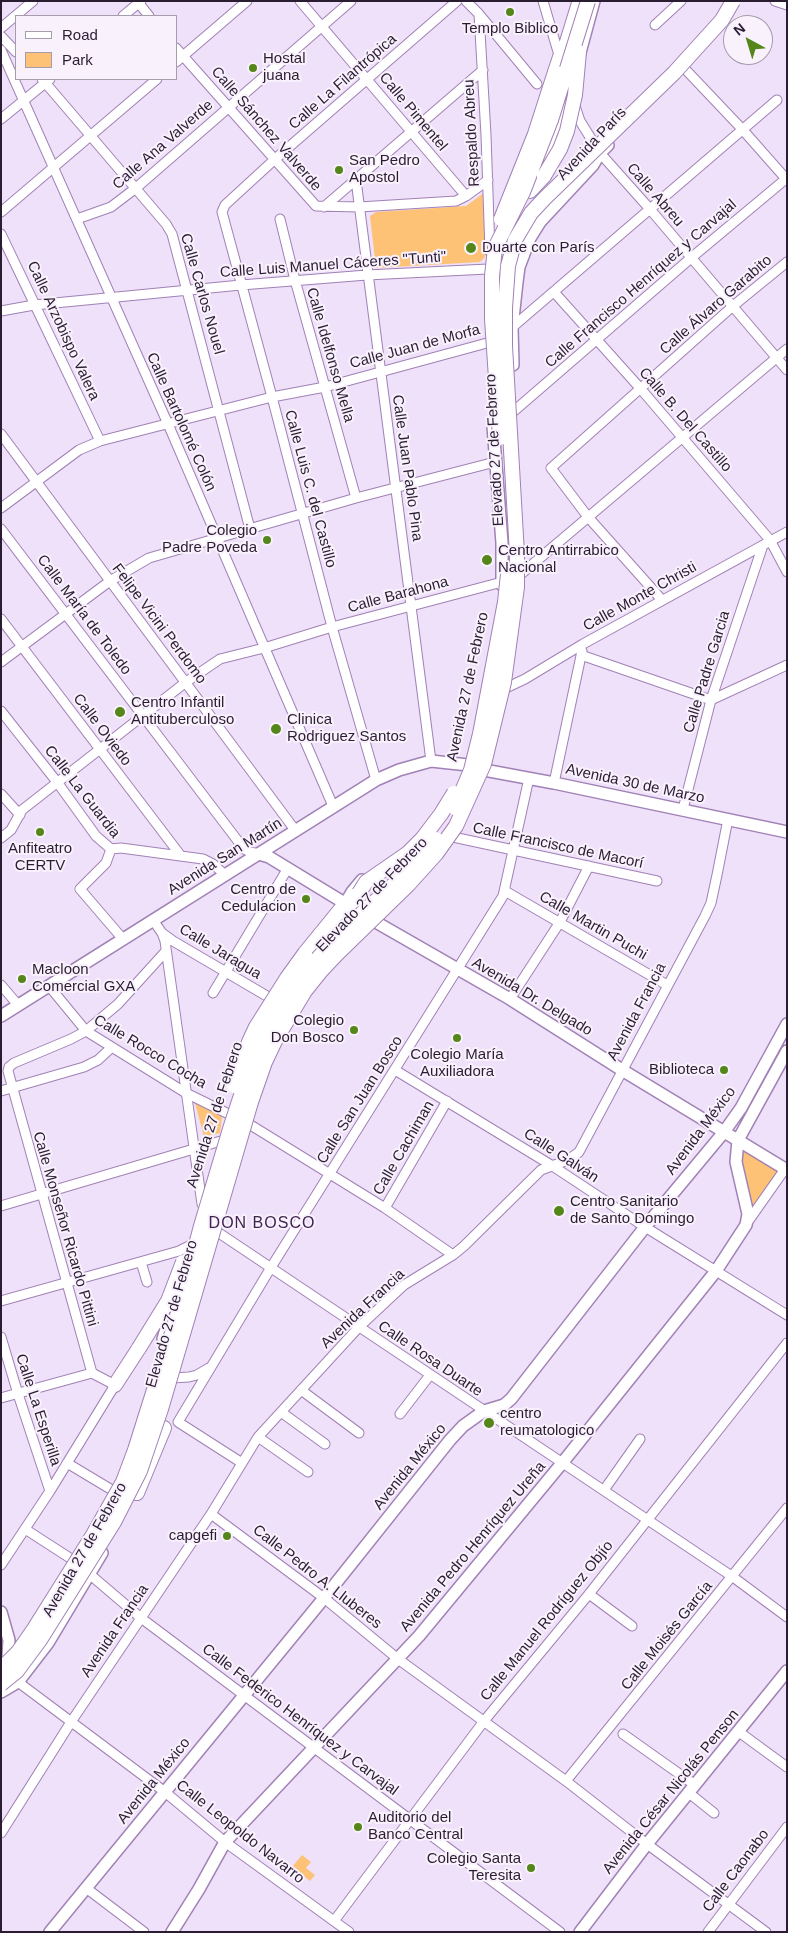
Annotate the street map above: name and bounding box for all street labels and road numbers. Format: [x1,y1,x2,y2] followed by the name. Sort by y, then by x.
[285,30,401,134] street label: Calle La Filantrópica
[207,63,325,195] street label: Calle Sánchez Valverde
[375,69,451,155] street label: Calle Pimentel
[460,79,484,187] street label: Respaldo Abreu
[109,96,217,194] street label: Calle Ana Valverde
[554,104,630,184] street label: Avenida París
[622,160,688,230] street label: Calle Abreu
[542,196,740,372] street label: Calle Francisco Henríquez y Carvajal
[176,231,228,357] street label: Calle Carlos Nouel
[219,248,447,282] street label: Calle Luis Manuel Cáceres "Tunti"
[656,251,776,359] street label: Calle Álvaro Garabito
[23,259,103,403] street label: Calle Arzobispo Valera
[302,286,358,424] street label: Calle Idelfonso Mella
[348,321,482,373] street label: Calle Juan de Morfa
[142,350,220,494] street label: Calle Bartolomé Colón
[635,364,735,476] street label: Calle B. Del Castillo
[482,373,508,527] street label: Elevado 27 de Febrero
[388,394,426,542] street label: Calle Juan Pablo Pina
[280,408,340,570] street label: Calle Luis C. del Castillo
[33,551,135,679] street label: Calle María de Toledo
[580,558,700,636] street label: Calle Monte Christi
[108,560,210,688] street label: Felipe Vicini Perdomo
[346,573,450,617] street label: Calle Barahona
[680,609,734,735] street label: Calle Padre Garcia
[443,611,493,763] street label: Avenida 27 de Febrero
[69,690,135,770] street label: Calle Oviedo
[40,742,124,842] street label: Calle La Guardia
[564,760,706,808] street label: Avenida 30 de Marzo
[164,815,286,899] street label: Avenida San Martín
[471,819,645,873] street label: Calle Francisco de Macorí
[313,834,431,956] street label: Elevado 27 de Febrero
[536,888,650,964] street label: Calle Martin Puchi
[176,920,264,984] street label: Calle Jaragua
[469,954,595,1040] street label: Avenida Dr. Delgado
[604,960,670,1064] street label: Avenida Francia
[90,1011,210,1093] street label: Calle Rocco Cocha
[313,1033,407,1167] street label: Calle San Juan Bosco
[183,1040,247,1190] street label: Avenida 27 de Febrero
[662,1083,740,1179] street label: Avenida México
[370,1098,438,1198] street label: Calle Cachiman
[520,1125,602,1187] street label: Calle Galván
[29,1130,101,1328] street label: Calle Monseñor Ricardo Pittini
[142,1238,202,1390] street label: Elevado 27 de Febrero
[317,1266,409,1352] street label: Avenida Francia
[374,1317,486,1401] street label: Calle Rosa Duarte
[11,1352,65,1468] street label: Calle La Esperilla
[370,1420,450,1514] street label: Avenida México
[397,1458,549,1636] street label: Avenida Pedro Henríquez Ureña
[39,1480,131,1620] street label: Avenida 27 de Febrero
[249,1521,385,1633] street label: Calle Pedro A. Lluberes
[477,1537,617,1705] street label: Calle Manuel Rodríguez Objío
[618,1578,716,1694] street label: Calle Moisés García
[77,1581,153,1681] street label: Avenida Francia
[198,1640,402,1800] street label: Calle Federico Henríquez y Carvajal
[599,1706,743,1878] street label: Avenida César Nicolás Penson
[114,1734,194,1828] street label: Avenida México
[172,1776,308,1888] street label: Calle Leopoldo Navarro
[699,1826,773,1916] street label: Calle Caonabo

